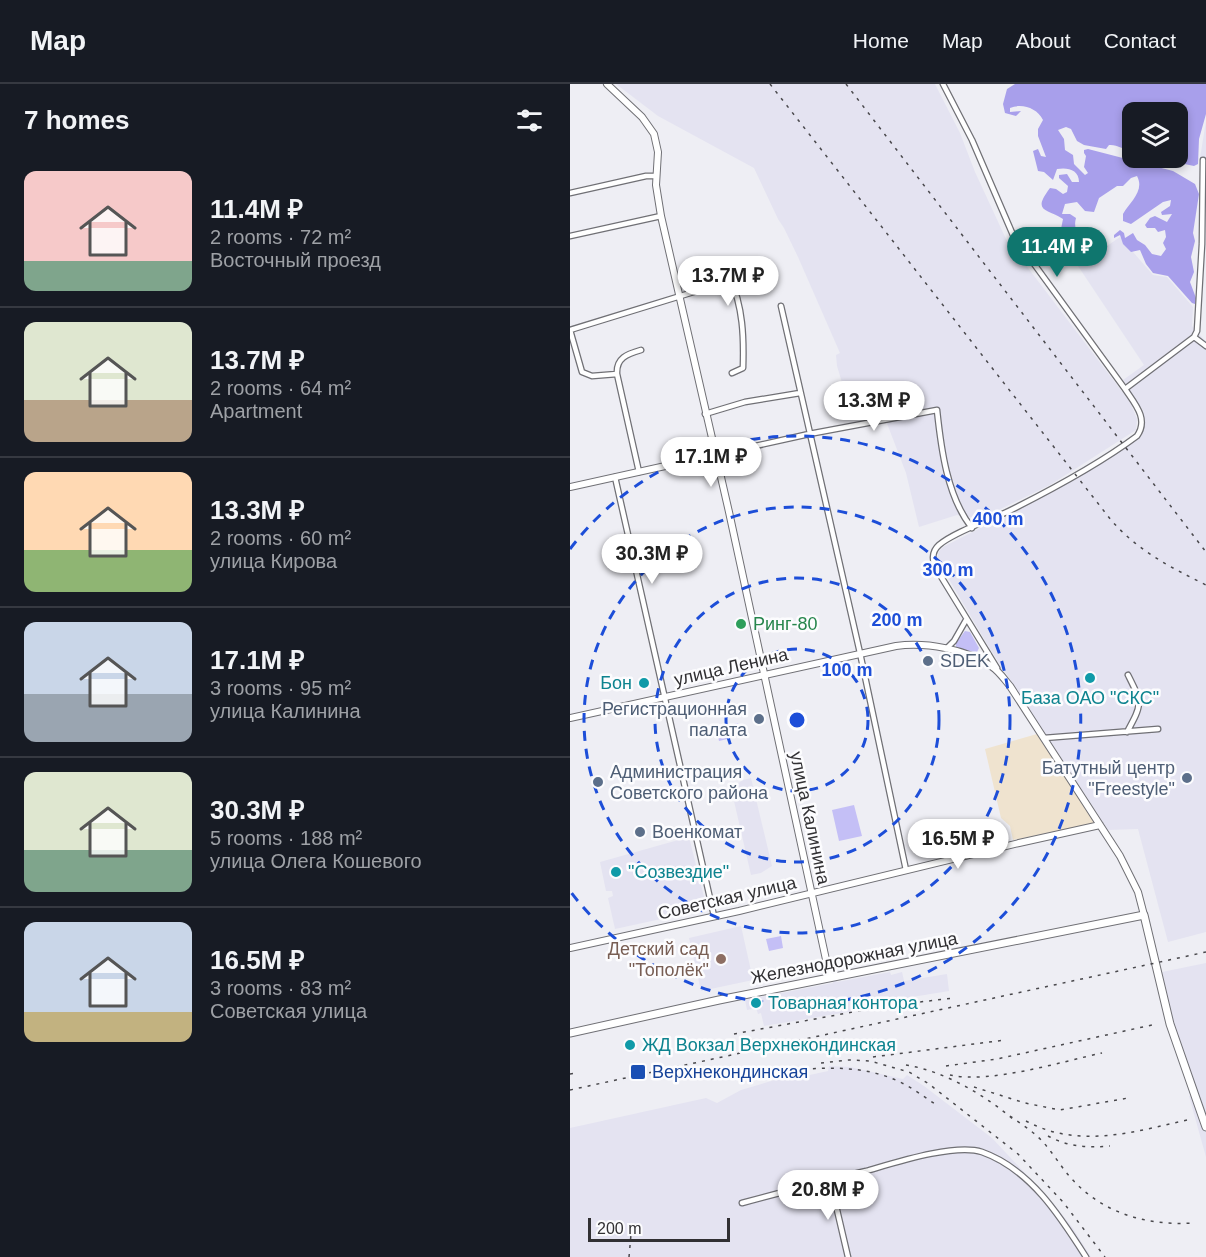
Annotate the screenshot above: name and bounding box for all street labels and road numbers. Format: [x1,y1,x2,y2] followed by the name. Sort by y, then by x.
[672,644,791,690] street label: улица Ленина
[786,750,834,887] street label: улица Калинина
[656,872,799,924] street label: Советская улица
[749,928,960,988] street label: Железнодорожная улица

